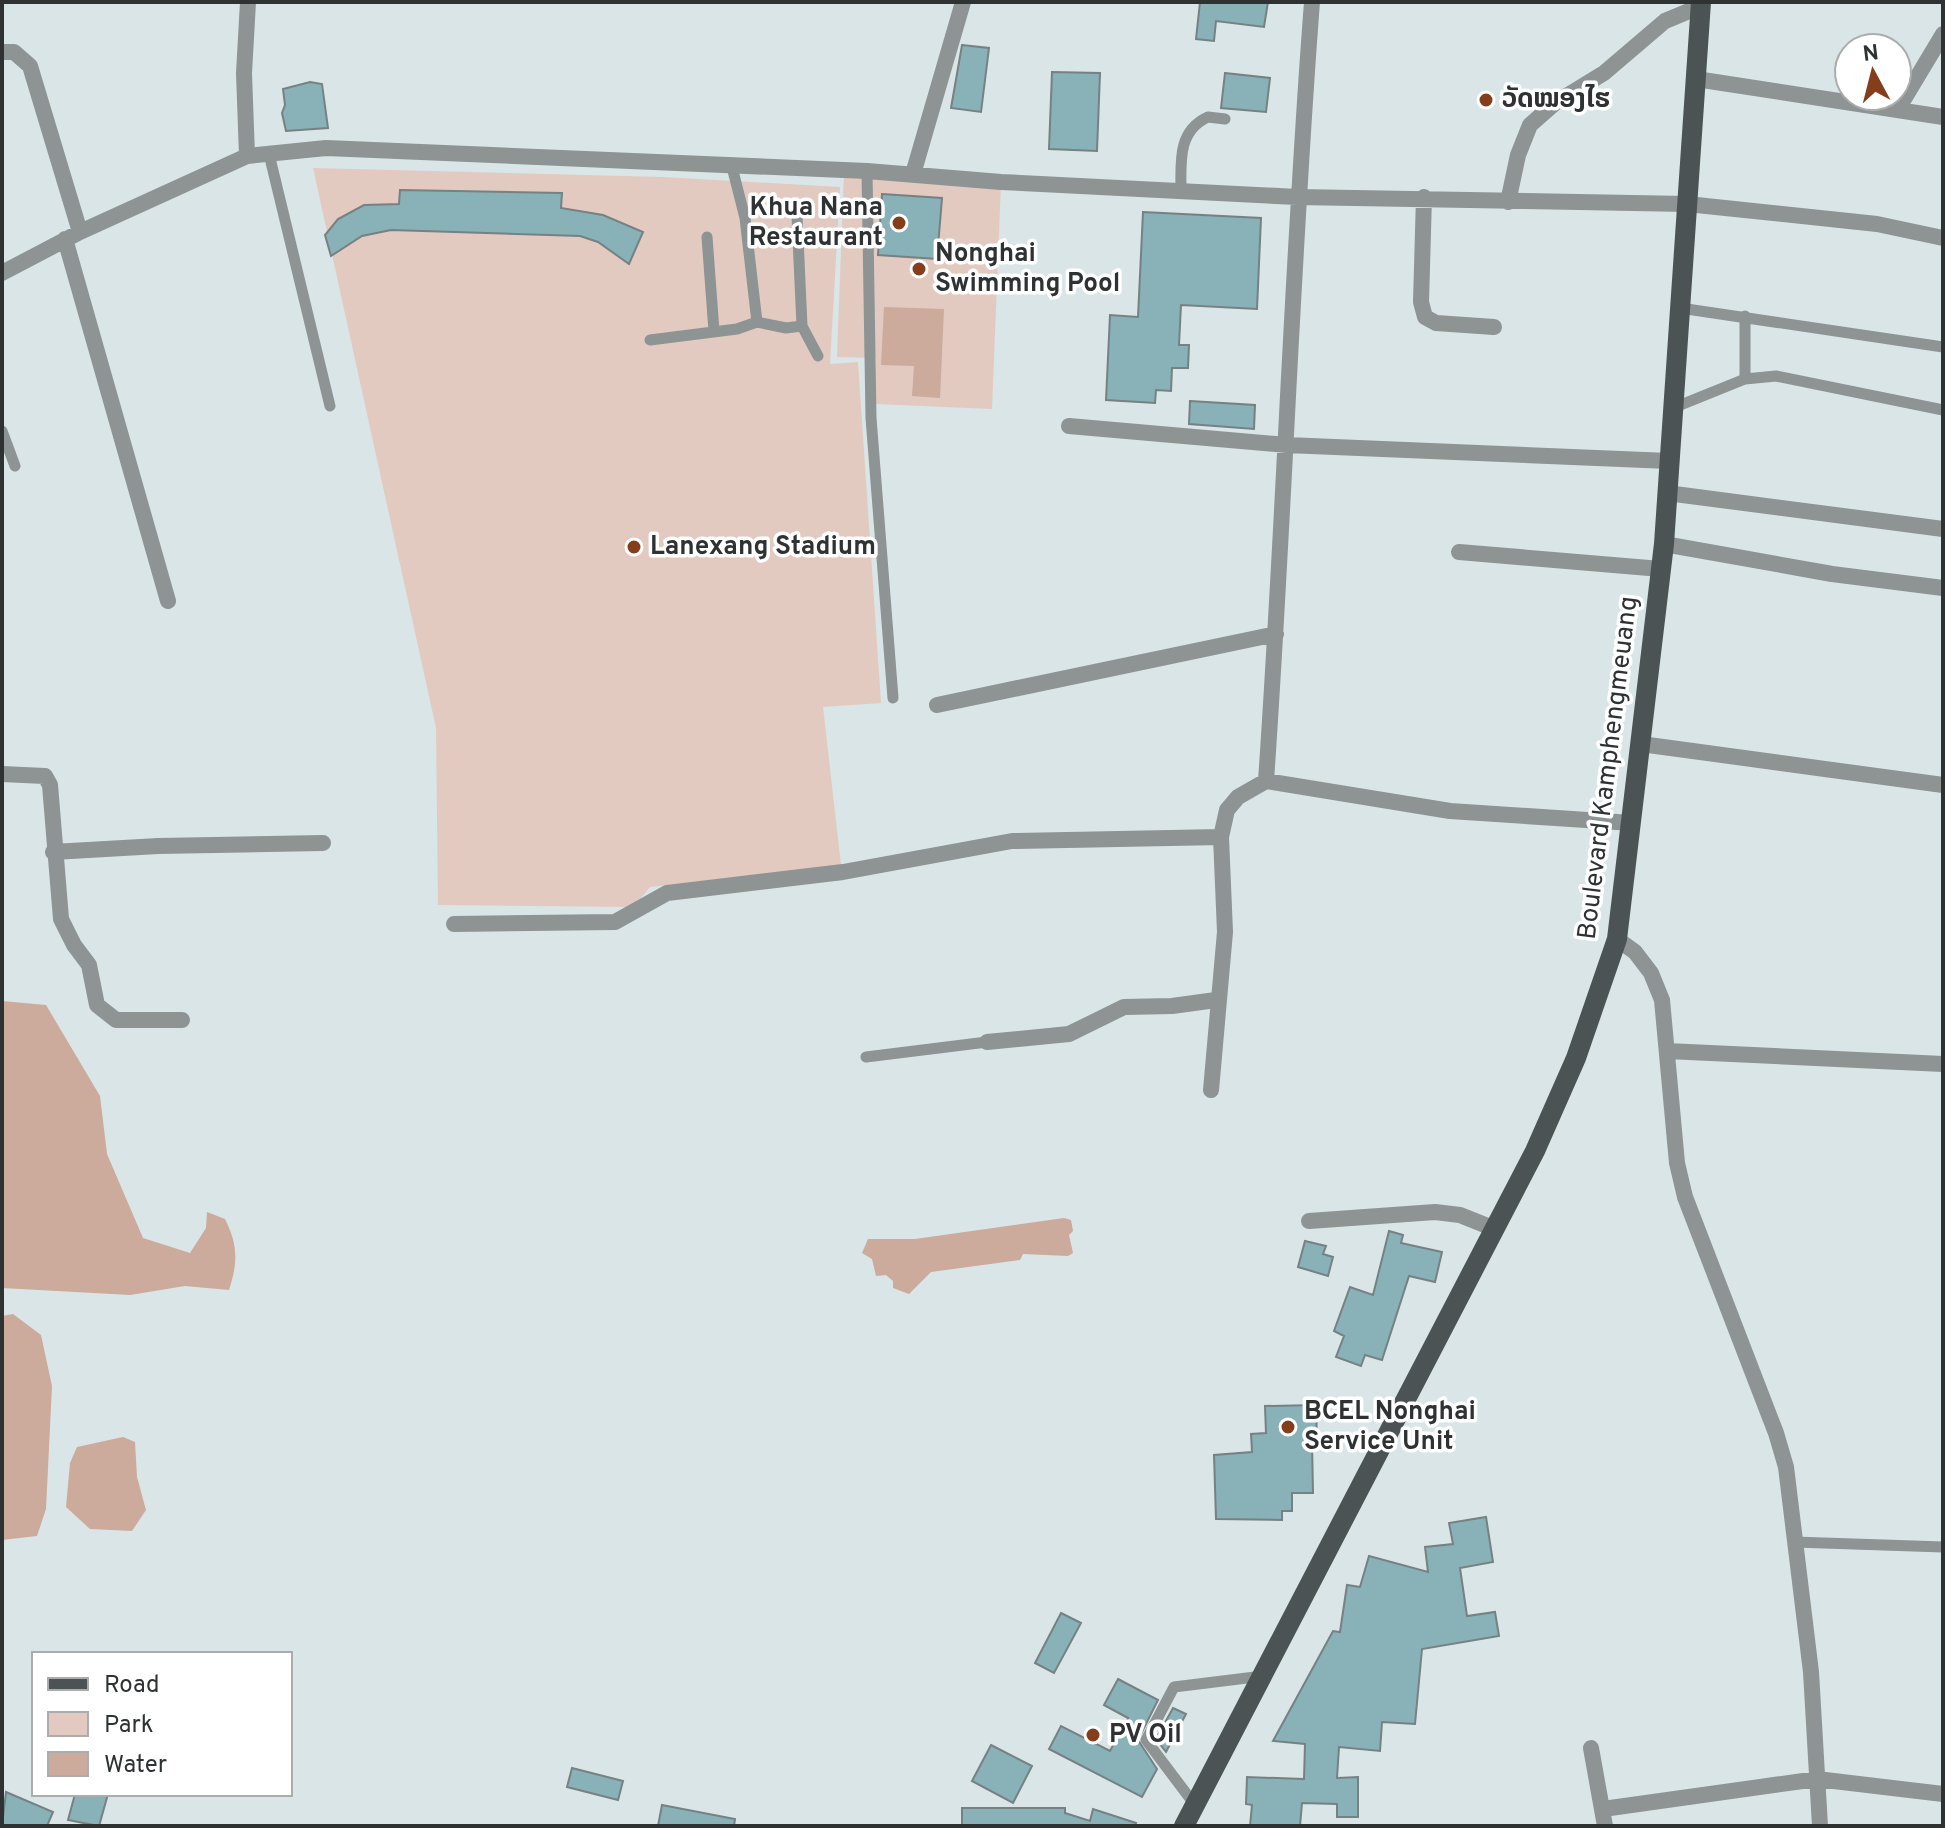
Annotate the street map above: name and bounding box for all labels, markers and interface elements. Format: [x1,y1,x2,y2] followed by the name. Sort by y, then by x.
[1833,32,1913,112] north arrow
[1861,40,1880,69] text: N
[1502,84,1610,117] place label: ວັດໝອງໄຮ
[1477,91,1495,109] marker: ວັດໝອງໄຮ
[749,192,883,255] place label: Khua Nana Restaurant
[890,214,908,232] marker: Khua Nana Restaurant
[935,238,1120,301] place label: Nonghai Swimming Pool
[910,260,928,278] marker: Nonghai Swimming Pool
[650,531,876,564] place label: Lanexang Stadium
[625,538,643,556] marker: Lanexang Stadium
[1572,594,1646,942] street label: Boulevard Kamphengmeuang
[1304,1396,1476,1459] place label: BCEL Nonghai Service Unit
[1279,1418,1297,1436] marker: BCEL Nonghai Service Unit
[32,1652,292,1796] legend
[104,1671,160,1701] text: Road
[104,1711,154,1741] text: Park
[1109,1719,1182,1752] place label: PV Oil
[1084,1726,1102,1744] marker: PV Oil
[104,1751,167,1781] text: Water

